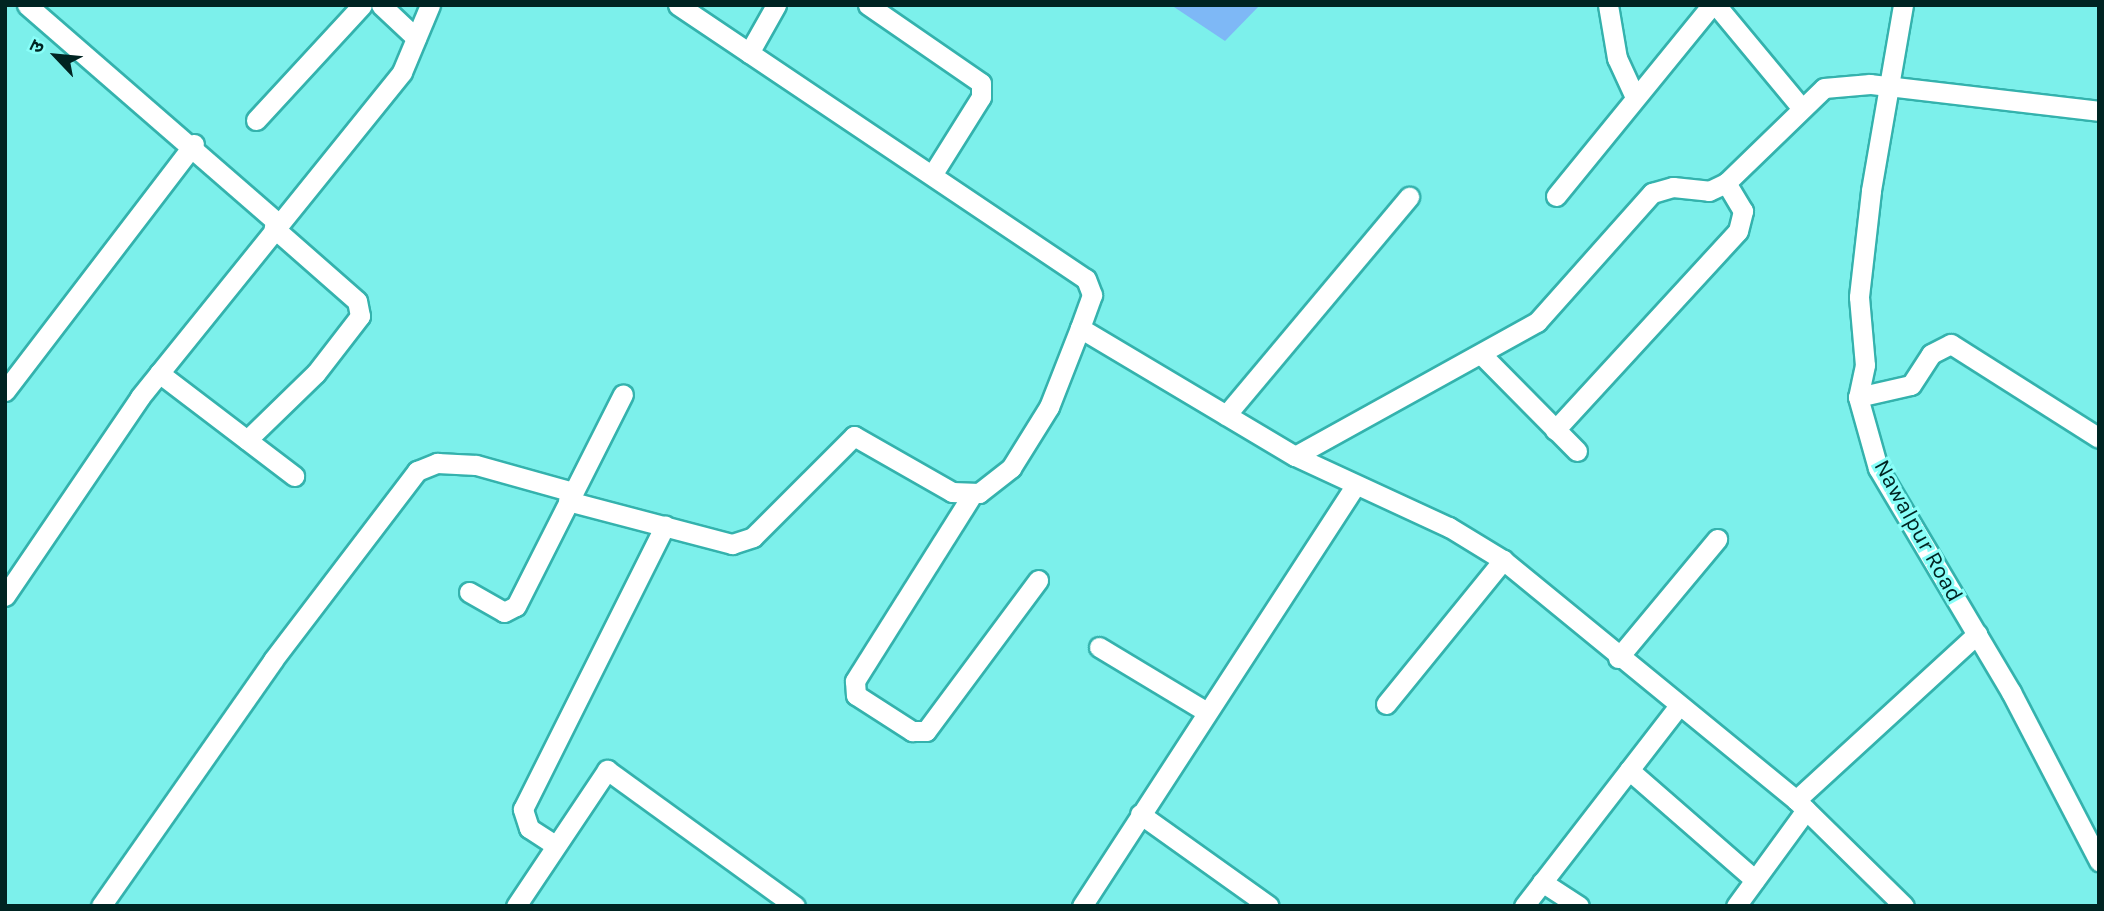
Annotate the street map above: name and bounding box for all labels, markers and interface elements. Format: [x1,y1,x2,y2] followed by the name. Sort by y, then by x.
[21,21,91,91] north arrow
[25,37,49,57] text: उ
[1868,455,1968,607] street label: Nawalpur Road

